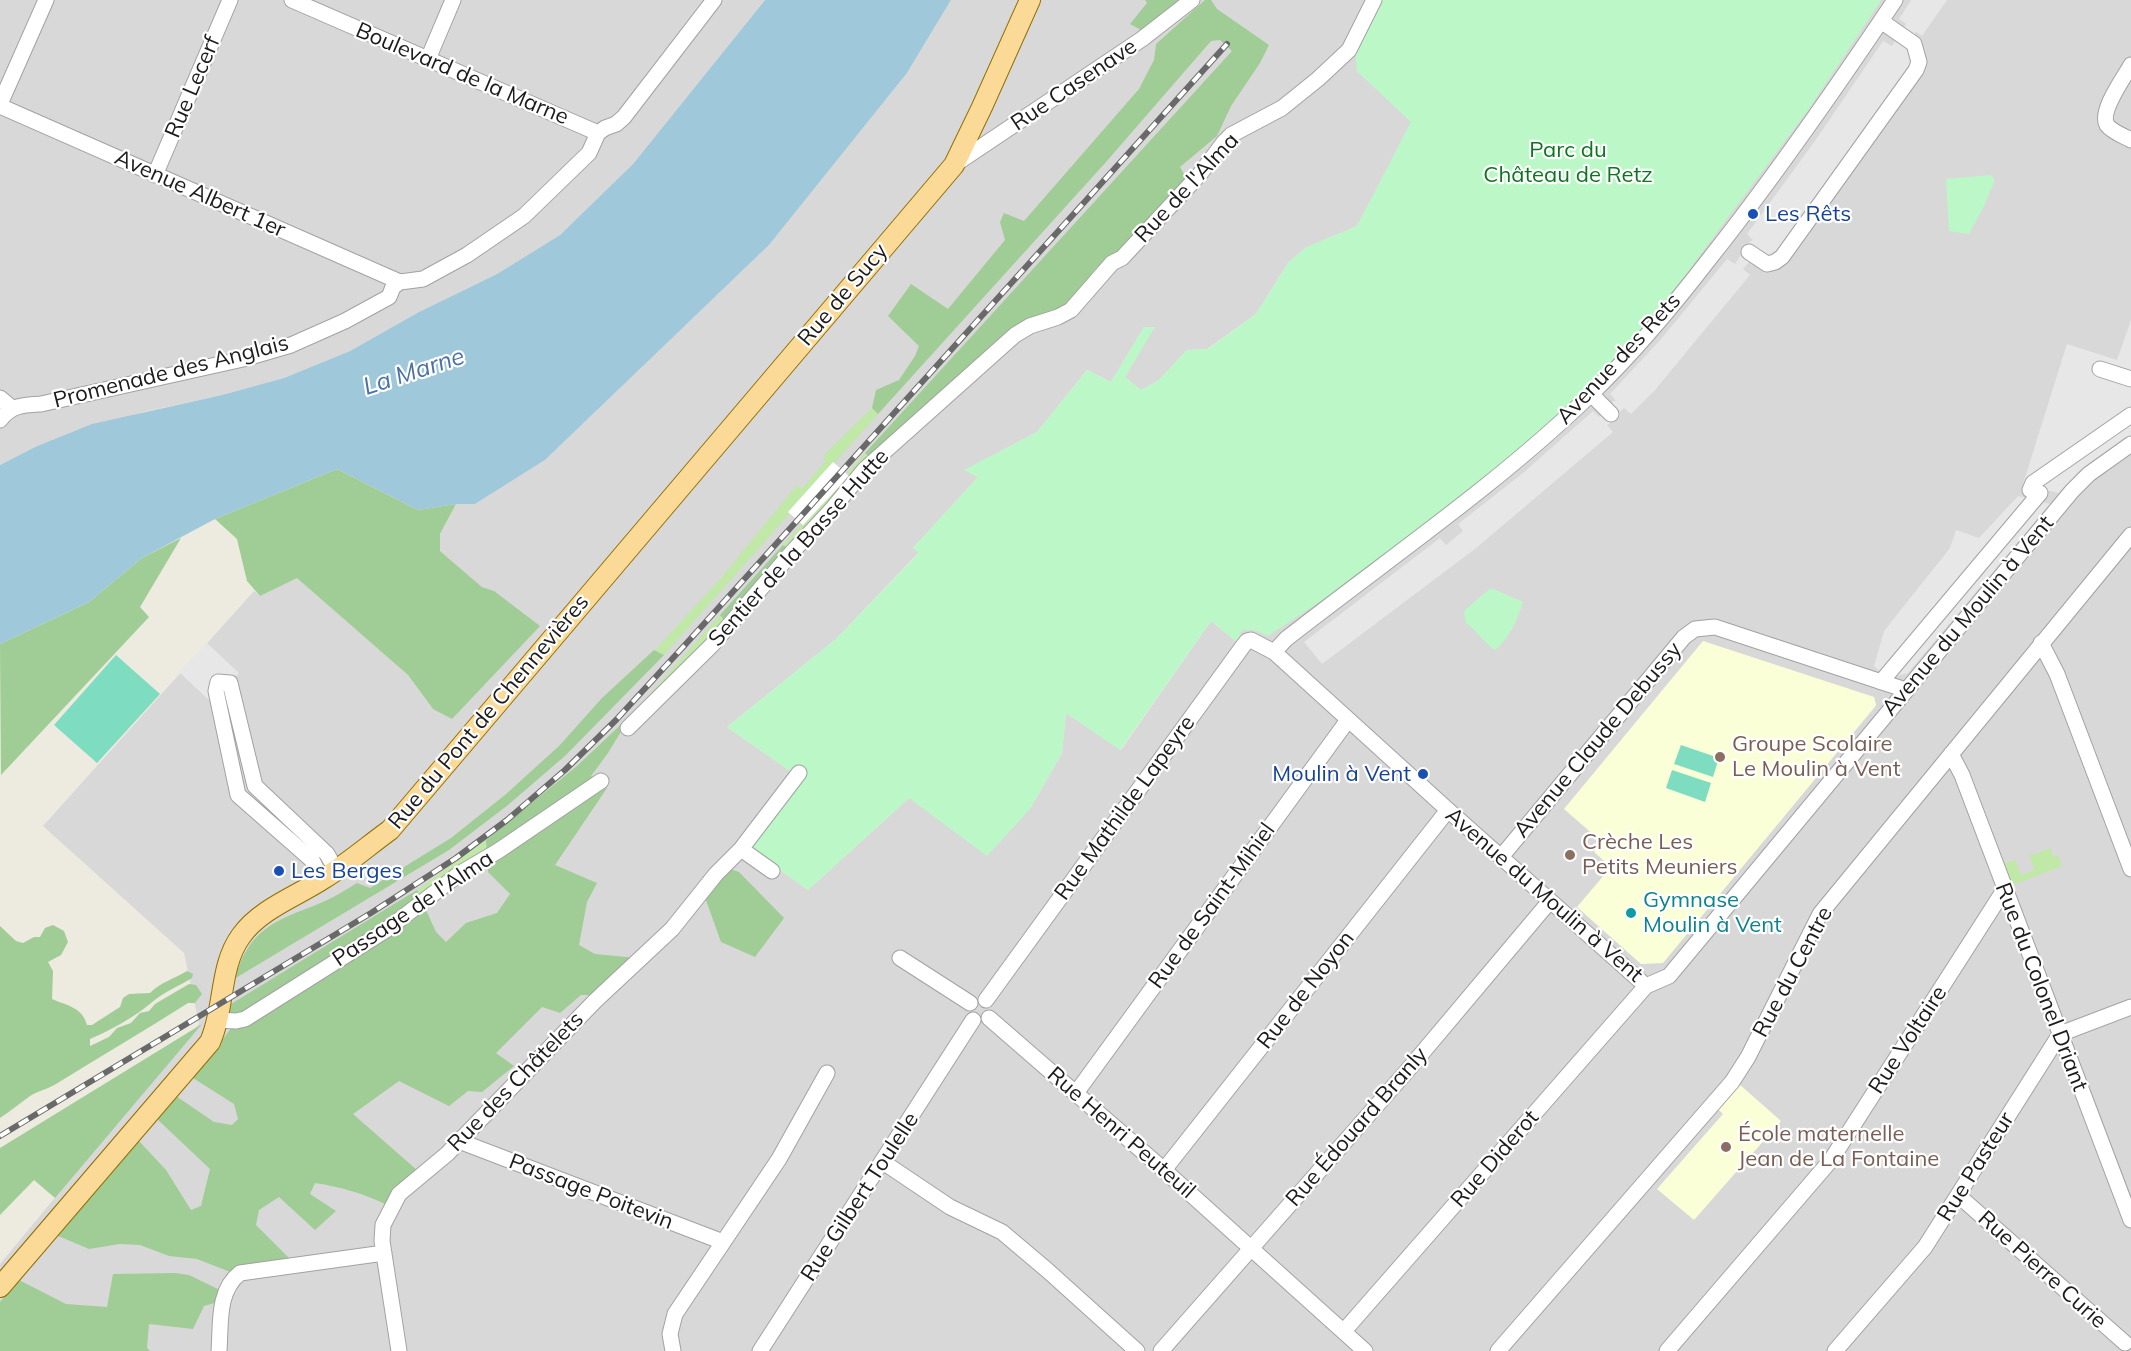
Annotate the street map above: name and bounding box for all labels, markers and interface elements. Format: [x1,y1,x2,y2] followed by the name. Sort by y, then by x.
[352,17,572,131] street label: Boulevard de la Marne
[160,32,226,142] street label: Rue Lecerf
[1006,33,1142,137] street label: Rue Casenave
[1129,128,1245,248] street label: Rue de l'Alma
[1483,137,1653,188] park label: Parc du Château de Retz
[111,144,289,244] street label: Avenue Albert 1er
[1765,201,1851,227] place label: Les Rêts
[1746,207,1760,221] marker: Les Rêts
[793,238,893,352] street label: Rue de Sucy
[1551,288,1687,430] street label: Avenue des Rets
[51,330,291,414] street label: Promenade des Anglais
[360,342,468,402] water label: La Marne
[703,444,895,652] street label: Sentier de la Basse Hutte
[1877,511,2059,721] street label: Avenue du Moulin à Vent
[383,589,595,835] street label: Rue du Pont de Chennevières
[1508,637,1688,843] street label: Avenue Claude Debussy
[1049,711,1201,905] street label: Rue Mathilde Lapeyre
[1732,731,1900,782] place label: Groupe Scolaire Le Moulin à Vent
[1713,750,1727,764] marker: Groupe Scolaire Le Moulin à Vent
[1272,761,1411,787] place label: Moulin à Vent
[1416,767,1430,781] marker: Moulin à Vent
[1440,802,1648,988] street label: Avenue du Moulin à Vent
[1143,818,1281,994] street label: Rue de Saint-Mihiel
[1582,829,1738,880] place label: Crèche Les Petits Meuniers
[328,846,498,972] street label: Passage de l'Alma
[1563,848,1577,862] marker: Crèche Les Petits Meuniers
[291,858,402,884] place label: Les Berges
[272,864,286,878] marker: Les Berges
[1989,879,2093,1095] street label: Rue du Colonel Driant
[1643,887,1782,938] place label: Gymnase Moulin à Vent
[1748,902,1838,1042] street label: Rue du Centre
[1624,906,1638,920] marker: Gymnase Moulin à Vent
[1252,926,1360,1054] street label: Rue de Noyon
[1863,981,1953,1099] street label: Rue Voltaire
[443,1007,589,1157] street label: Rue des Châtelets
[1281,1042,1433,1212] street label: Rue Édouard Branly
[1042,1062,1200,1204] street label: Rue Henri Peuteuil
[1446,1105,1544,1213] street label: Rue Diderot
[796,1108,924,1286] street label: Rue Gilbert Toulelle
[1932,1108,2020,1226] street label: Rue Pasteur
[1738,1121,1939,1172] place label: École maternelle Jean de La Fontaine
[1719,1140,1733,1154] marker: École maternelle Jean de La Fontaine
[505,1149,677,1235] street label: Passage Poitevin
[1972,1206,2112,1334] street label: Rue Pierre Curie

